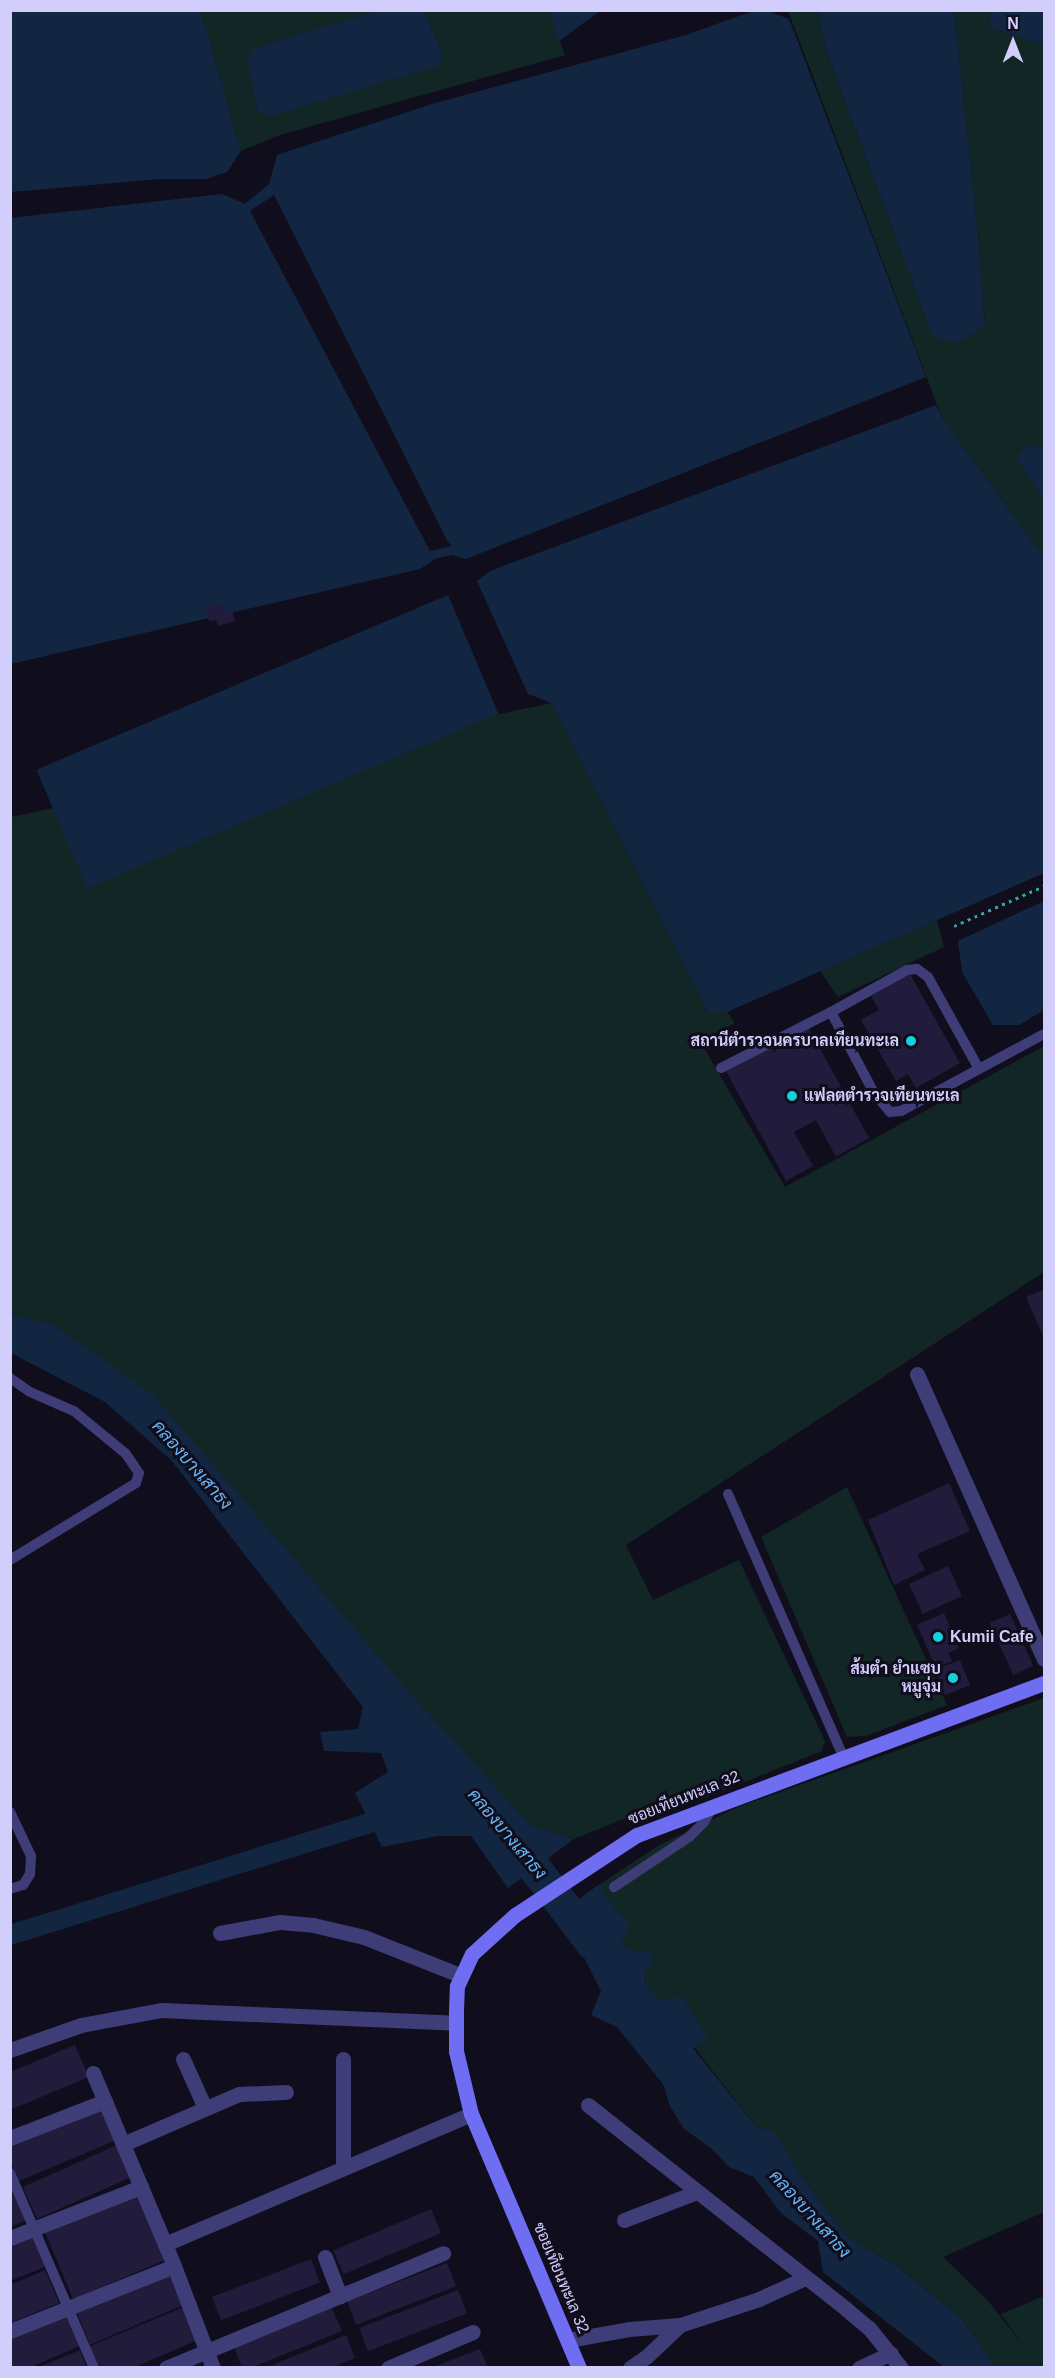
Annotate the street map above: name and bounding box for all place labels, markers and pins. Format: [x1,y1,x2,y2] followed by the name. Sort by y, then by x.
[691,1031,899,1051] place label: สถานีตำรวจนครบาลเทียนทะเล
[904,1034,918,1048] marker: สถานีตำรวจนครบาลเทียนทะเล
[804,1086,959,1106] place label: แฟลตตำรวจเทียนทะเล
[785,1089,799,1103] marker: แฟลตตำรวจเทียนทะเล
[950,1627,1034,1647] place label: Kumii Cafe
[931,1630,945,1644] marker: Kumii Cafe
[850,1659,941,1697] place label: ส้มตำ ยำแซบ หมูจุ่ม
[946,1671,960,1685] marker: ส้มตำ ยำแซบ หมูจุ่ม

